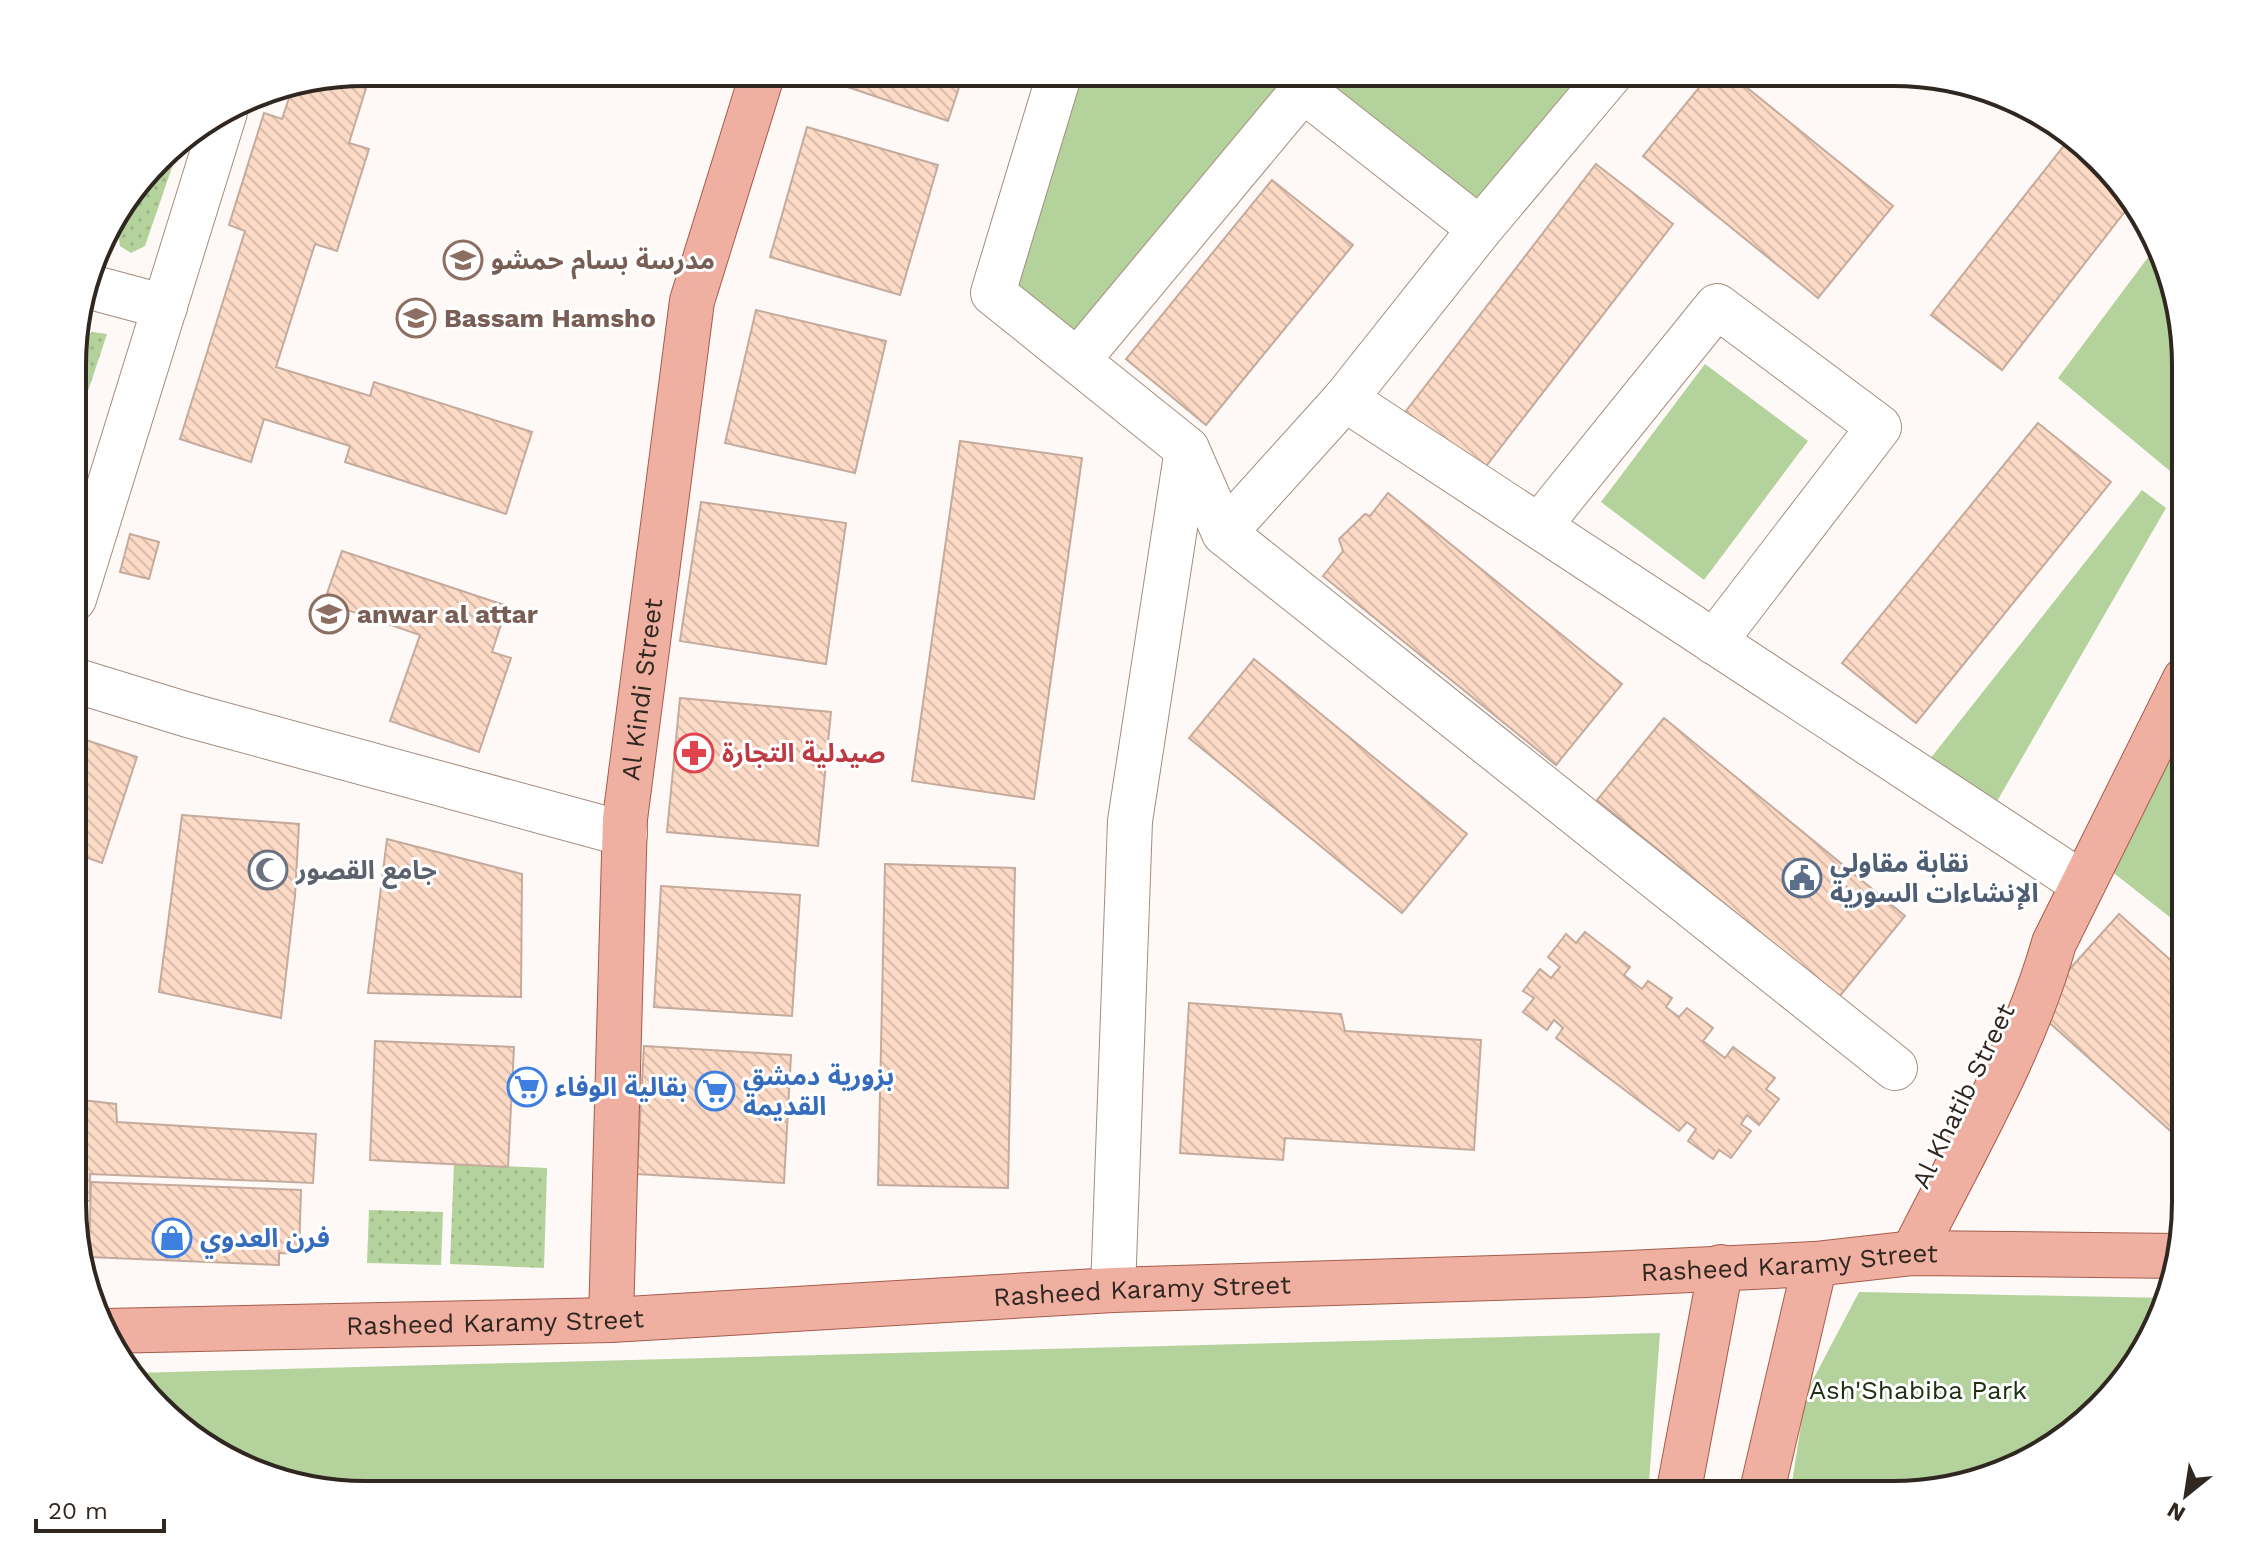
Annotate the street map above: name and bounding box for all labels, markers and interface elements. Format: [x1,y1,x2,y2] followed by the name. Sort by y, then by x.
[442,239,484,281] school or university icon: مدرسة بسام حمشو
[491,245,715,280] place label: مدرسة بسام حمشو
[395,297,437,339] school or university icon: Bassam Hamsho
[444,303,656,333] place label: Bassam Hamsho
[308,593,350,635] school or university icon: anwar al attar
[615,596,668,782] street label: Al Kindi Street
[357,599,539,629] place label: anwar al attar
[673,732,715,774] pharmacy icon: صيدلية التجارة
[722,738,886,768] place label: صيدلية التجارة
[1830,848,2039,910] place label: نقابة مقاولي الإنشاءات السورية
[247,849,289,891] mosque icon: جامع القصور
[295,855,437,889] place label: جامع القصور
[1781,857,1823,899] public building icon: نقابة مقاولي الإنشاءات السورية
[1905,999,2021,1193] street label: Al Khatib Street
[743,1061,894,1121] place label: بزورية دمشق القديمة
[506,1066,548,1108] supermarket icon: بقالية الوفاء
[694,1070,736,1112] supermarket icon: بزورية دمشق القديمة
[555,1072,688,1102] place label: بقالية الوفاء
[151,1217,193,1259] shop icon: فرن العدوي
[200,1223,330,1259] place label: فرن العدوي
[1640,1238,1938,1287] street label: Rasheed Karamy Street
[992,1269,1291,1312] street label: Rasheed Karamy Street
[346,1303,645,1341] street label: Rasheed Karamy Street
[1809,1375,2027,1405] park label: Ash'Shabiba Park
[2146,1455,2226,1535] north arrow
[36,1483,164,1533] scale bar
[48,1497,108,1525] text: 20 m
[2163,1497,2190,1527] text: N

